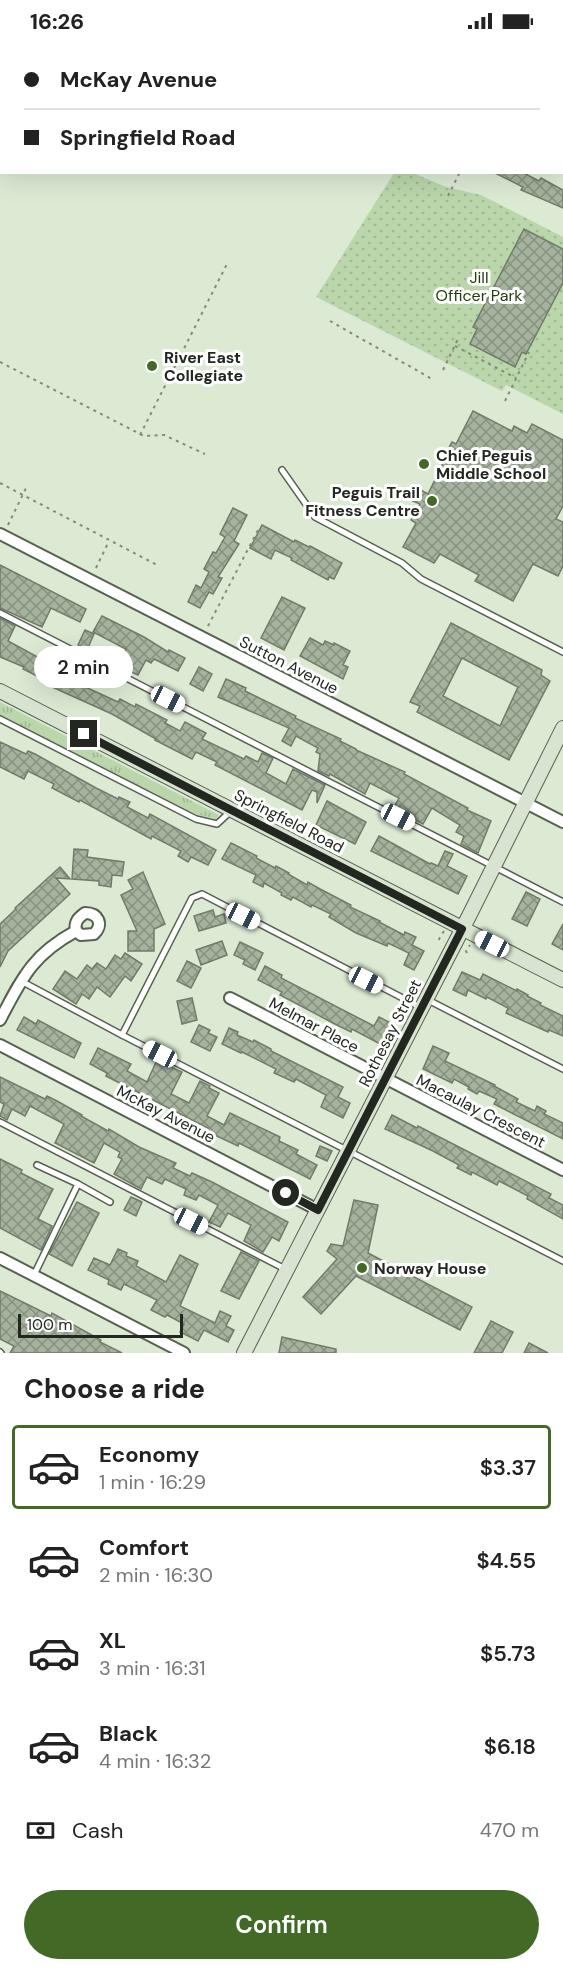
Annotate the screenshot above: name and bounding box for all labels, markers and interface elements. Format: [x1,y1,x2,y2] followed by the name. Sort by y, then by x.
[30,7,84,36] text: 16:26
[60,65,217,94] text: McKay Avenue
[60,123,235,152] text: Springfield Road
[436,267,522,306] park label: Jill Officer Park
[164,347,243,386] place label: River East Collegiate
[145,359,159,373] marker: River East Collegiate
[436,445,546,484] place label: Chief Peguis Middle School
[417,457,431,471] marker: Chief Peguis Middle School
[305,482,420,521] place label: Peguis Trail Fitness Centre
[425,494,439,508] marker: Peguis Trail Fitness Centre
[236,631,342,699] street label: Sutton Avenue
[34,647,134,689] callout: 2 min
[57,654,110,680] text: 2 min
[148,683,188,715] car
[70,720,97,747] route end
[231,784,347,858] street label: Springfield Road
[378,801,418,833] car
[223,900,263,932] car
[472,928,512,960] car
[346,964,386,996] car
[354,976,426,1090] street label: Rothesay Street
[265,992,363,1058] street label: Melmar Place
[140,1038,180,1070] car
[413,1069,549,1153] street label: Macaulay Crescent
[113,1080,219,1148] street label: McKay Avenue
[272,1179,299,1206] route start
[171,1205,211,1237] car
[374,1258,486,1279] place label: Norway House
[355,1261,369,1275] marker: Norway House
[18,1311,183,1338] scale bar
[27,1314,72,1335] text: 100 m
[24,1371,205,1406] text: Choose a ride
[27,1440,81,1494] icon: car
[99,1440,199,1469] text: Economy
[480,1453,536,1482] text: $3.37
[99,1469,206,1495] text: 1 min · 16:29
[27,1533,81,1587] icon: car
[99,1533,189,1562] text: Comfort
[476,1546,536,1575] text: $4.55
[99,1562,213,1588] text: 2 min · 16:30
[27,1626,81,1680] icon: car
[99,1626,126,1655] text: XL
[480,1639,536,1668] text: $5.73
[99,1655,205,1681] text: 3 min · 16:31
[27,1719,81,1773] icon: car
[99,1719,158,1748] text: Black
[484,1732,536,1761] text: $6.18
[99,1748,211,1774] text: 4 min · 16:32
[24,1814,57,1847] icon: cash
[72,1816,123,1845] text: Cash
[480,1817,539,1843] text: 470 m
[24,1890,539,1959] button: Confirm

